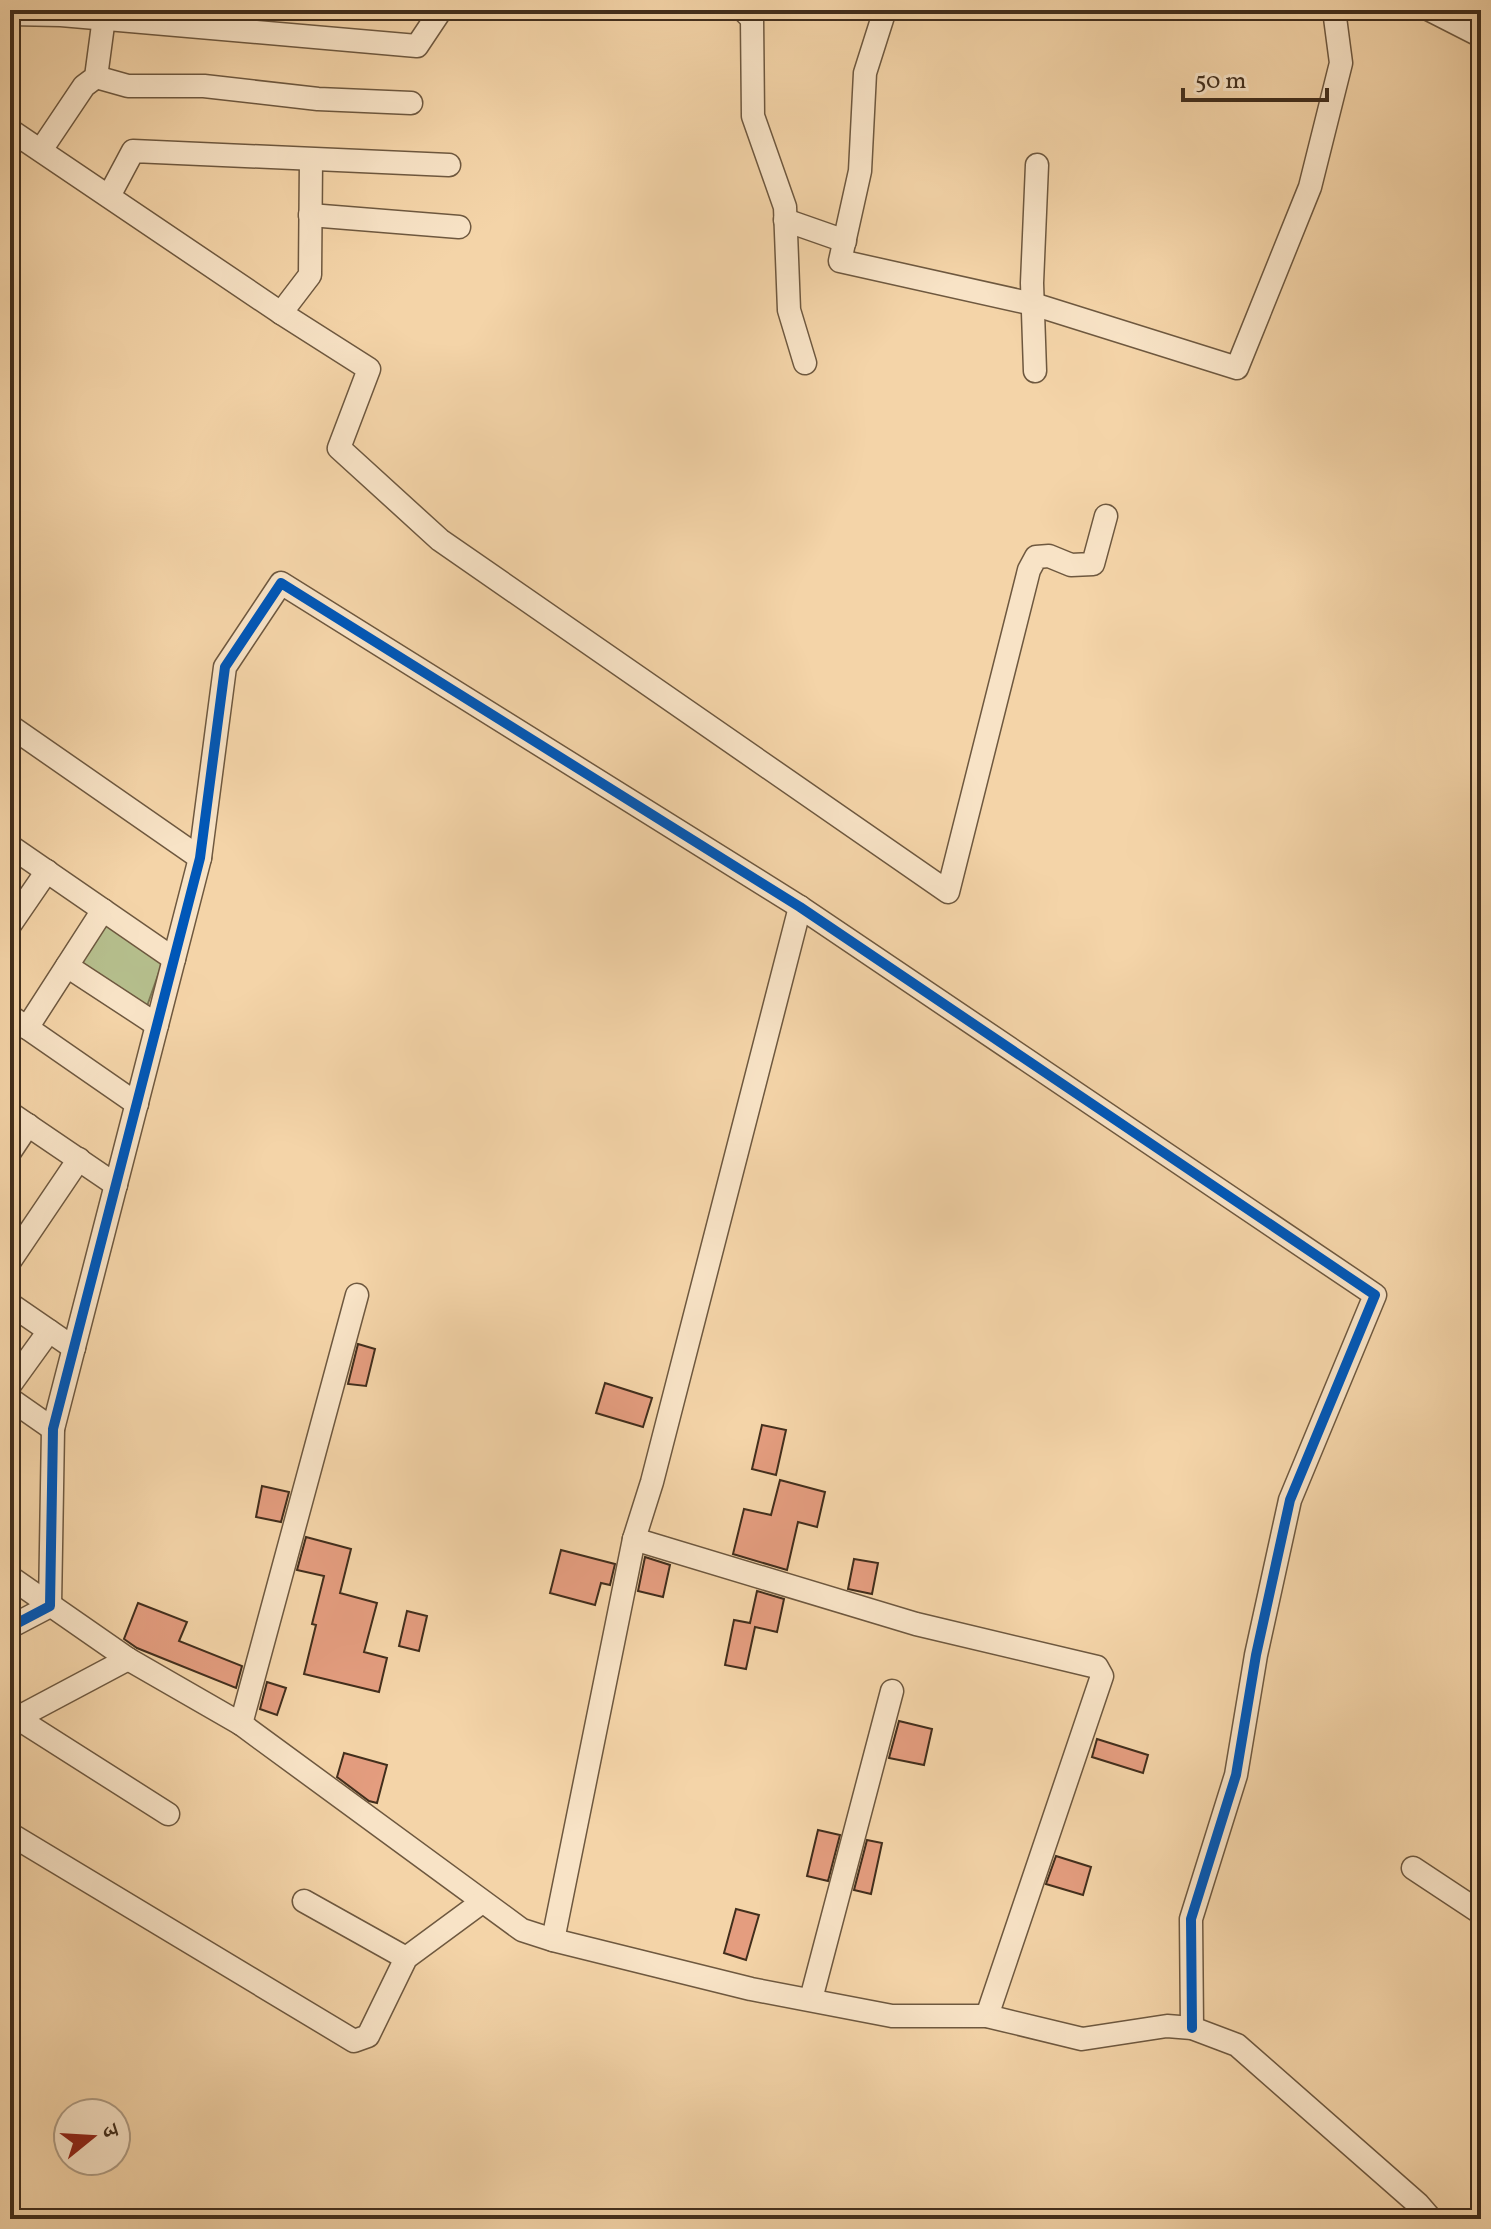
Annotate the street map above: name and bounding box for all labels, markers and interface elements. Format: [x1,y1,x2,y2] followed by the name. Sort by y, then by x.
[1183,52,1327,102] scale bar
[1195,65,1247,99] text: 50 m
[52,2097,132,2177] north arrow
[92,2120,126,2143] text: उ

